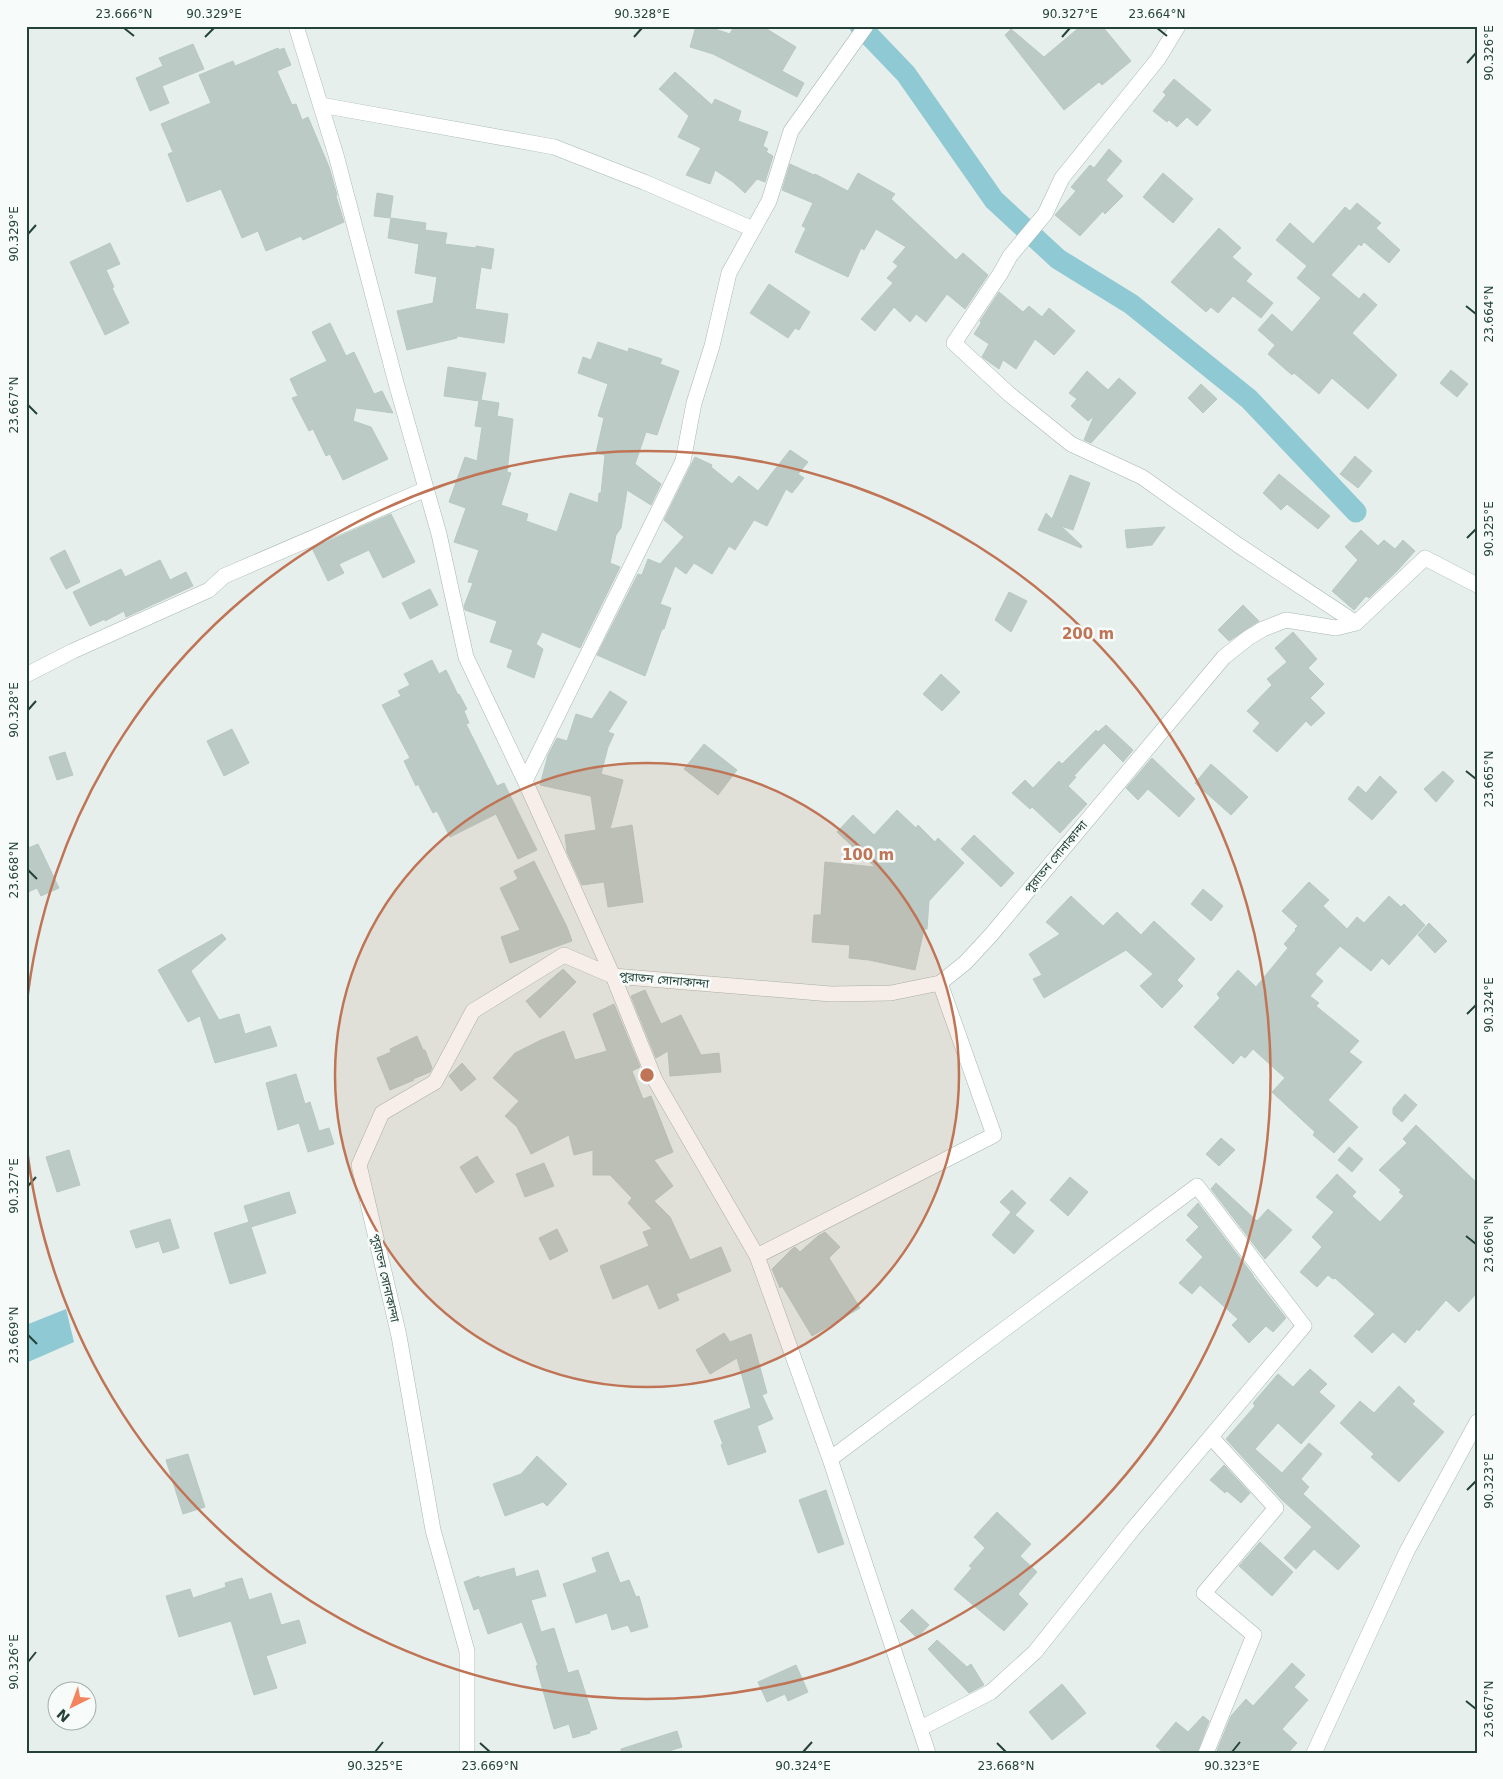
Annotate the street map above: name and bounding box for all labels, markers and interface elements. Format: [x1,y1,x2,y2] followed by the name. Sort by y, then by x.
[96,7,152,21] text: 23.666°N
[186,7,242,21] text: 90.329°E
[614,7,670,21] text: 90.328°E
[1042,7,1098,21] text: 90.327°E
[1129,7,1185,21] text: 23.664°N
[1482,25,1496,81] text: 90.326°E
[7,206,21,262] text: 90.329°E
[1482,286,1496,342] text: 23.664°N
[7,377,21,433] text: 23.667°N
[1482,501,1496,557] text: 90.325°E
[1062,625,1114,643] text: 200 m
[7,682,21,738] text: 90.328°E
[1482,751,1496,807] text: 23.665°N
[1022,817,1092,897] street label: পুরাতন সোনাকান্দা
[7,842,21,898] text: 23.668°N
[842,846,894,864] text: 100 m
[618,969,710,992] street label: পুরাতন সোনাকান্দা
[1482,977,1496,1033] text: 90.324°E
[638,1066,656,1084] centre of rings
[7,1158,21,1214] text: 90.327°E
[1482,1216,1496,1272] text: 23.666°N
[367,1232,402,1325] street label: পুরাতন সোনাকান্দা
[7,1307,21,1363] text: 23.669°N
[1482,1453,1496,1509] text: 90.323°E
[7,1634,21,1690] text: 90.326°E
[1482,1681,1496,1737] text: 23.667°N
[48,1682,98,1732] north arrow
[54,1706,73,1726] text: N
[347,1759,403,1773] text: 90.325°E
[462,1759,518,1773] text: 23.669°N
[775,1759,831,1773] text: 90.324°E
[978,1759,1034,1773] text: 23.668°N
[1204,1759,1260,1773] text: 90.323°E

